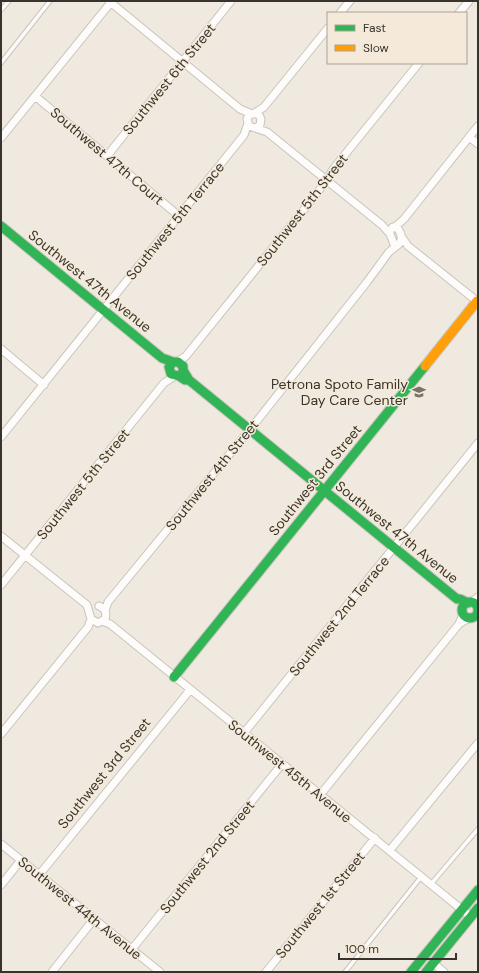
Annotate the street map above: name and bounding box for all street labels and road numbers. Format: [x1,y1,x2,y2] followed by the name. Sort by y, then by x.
[119,20,219,138] street label: Southwest 6th Street
[47,103,167,209] street label: Southwest 47th Court
[252,150,352,270] street label: Southwest 5th Street
[122,158,228,284] street label: Southwest 5th Terrace
[25,226,155,336] street label: Southwest 47th Avenue
[162,416,262,534] street label: Southwest 4th Street
[265,421,365,539] street label: Southwest 3rd Street
[33,425,133,543] street label: Southwest 5th Street
[332,477,462,587] street label: Southwest 47th Avenue
[285,552,393,680] street label: Southwest 2nd Terrace
[54,714,154,832] street label: Southwest 3rd Street
[224,715,356,827] street label: Southwest 45th Avenue
[156,797,258,917] street label: Southwest 2nd Street
[271,848,369,962] street label: Southwest 1st Street
[14,853,146,964] street label: Southwest 44th Avenue

